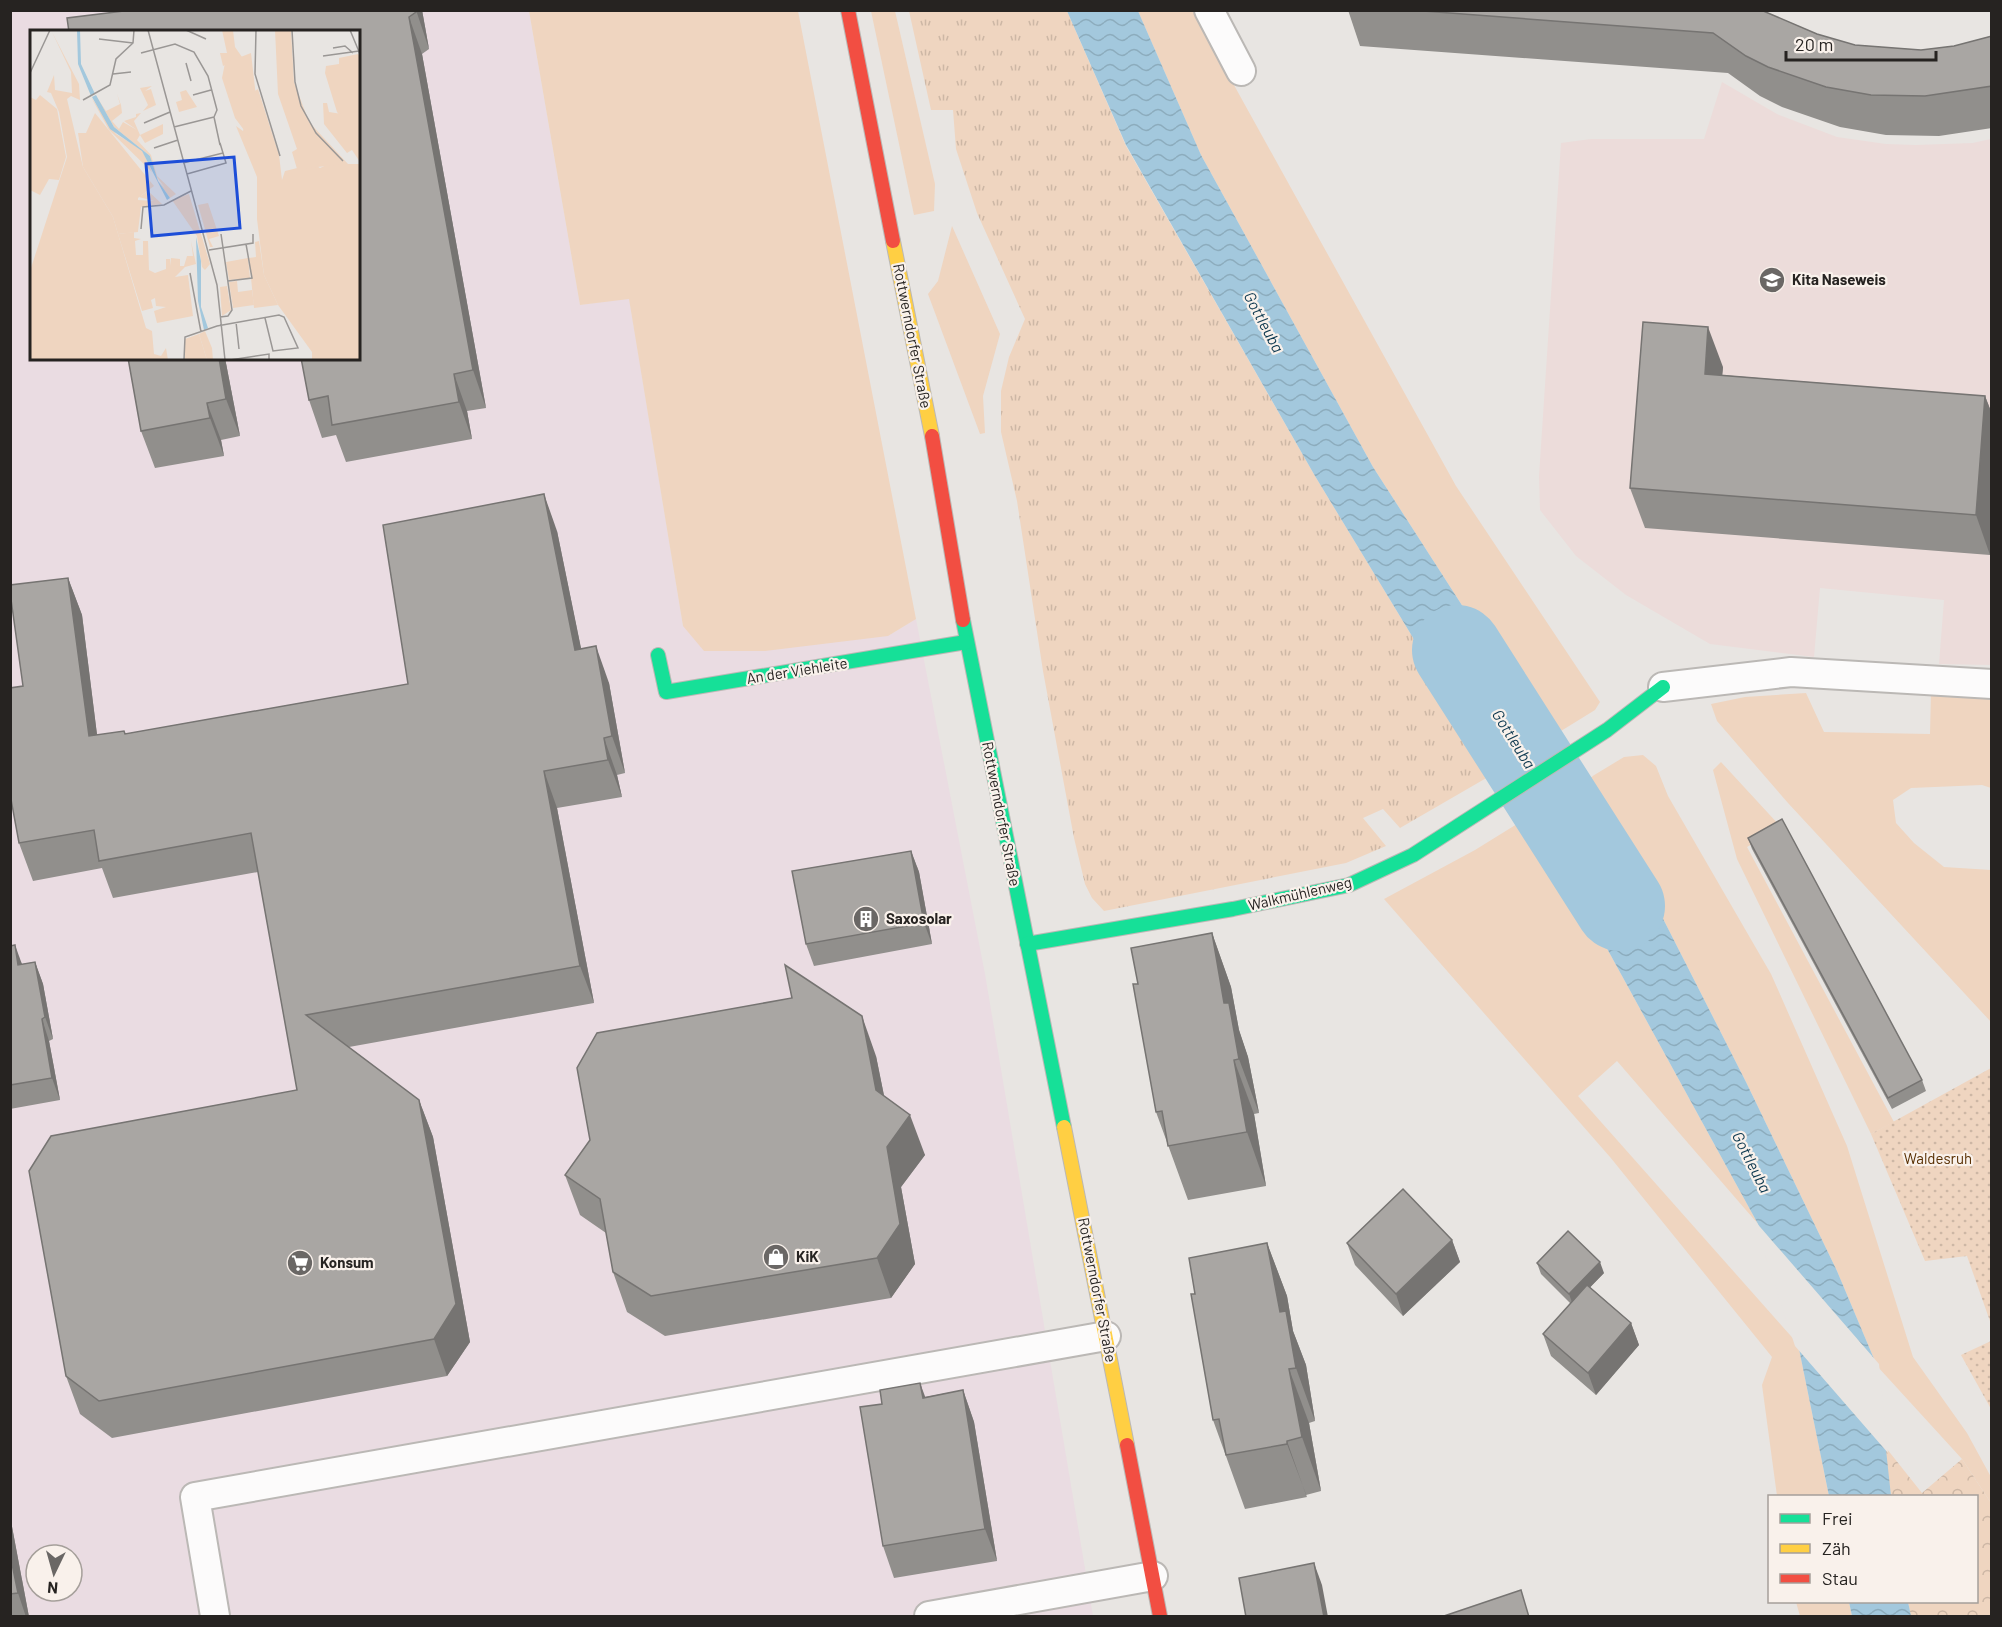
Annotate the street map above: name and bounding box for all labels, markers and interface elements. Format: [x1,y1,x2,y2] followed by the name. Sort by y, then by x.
[1786,24,1936,62] scale bar
[30,30,360,360] inset map
[1795,33,1833,55] text: 20 m
[890,262,936,410] street label: Rottwerndorfer Straße
[1757,265,1787,295] school or university icon: Kita Naseweis
[1792,270,1886,288] place label: Kita Naseweis
[1240,288,1288,355] water label: Gottleuba
[745,653,849,687] street label: An der Viehleite
[1489,706,1540,772] water label: Gottleuba
[979,740,1025,888] street label: Rottwerndorfer Straße
[1246,872,1353,914] street label: Walkmühlenweg
[851,904,881,934] building icon: Saxosolar
[886,909,952,927] place label: Saxosolar
[1729,1128,1776,1196] water label: Gottleuba
[1904,1149,1972,1167] park label: Waldesruh
[1075,1216,1121,1364] street label: Rottwerndorfer Straße
[761,1242,791,1272] shop icon: KiK
[796,1247,819,1265] place label: KiK
[285,1248,315,1278] supermarket icon: Konsum
[320,1253,374,1271] place label: Konsum
[1768,1495,1978,1603] legend
[1822,1507,1853,1529] text: Frei
[1822,1537,1851,1559] text: Zäh
[24,1543,84,1603] north arrow
[1822,1567,1858,1589] text: Stau
[47,1579,59,1598] text: N

